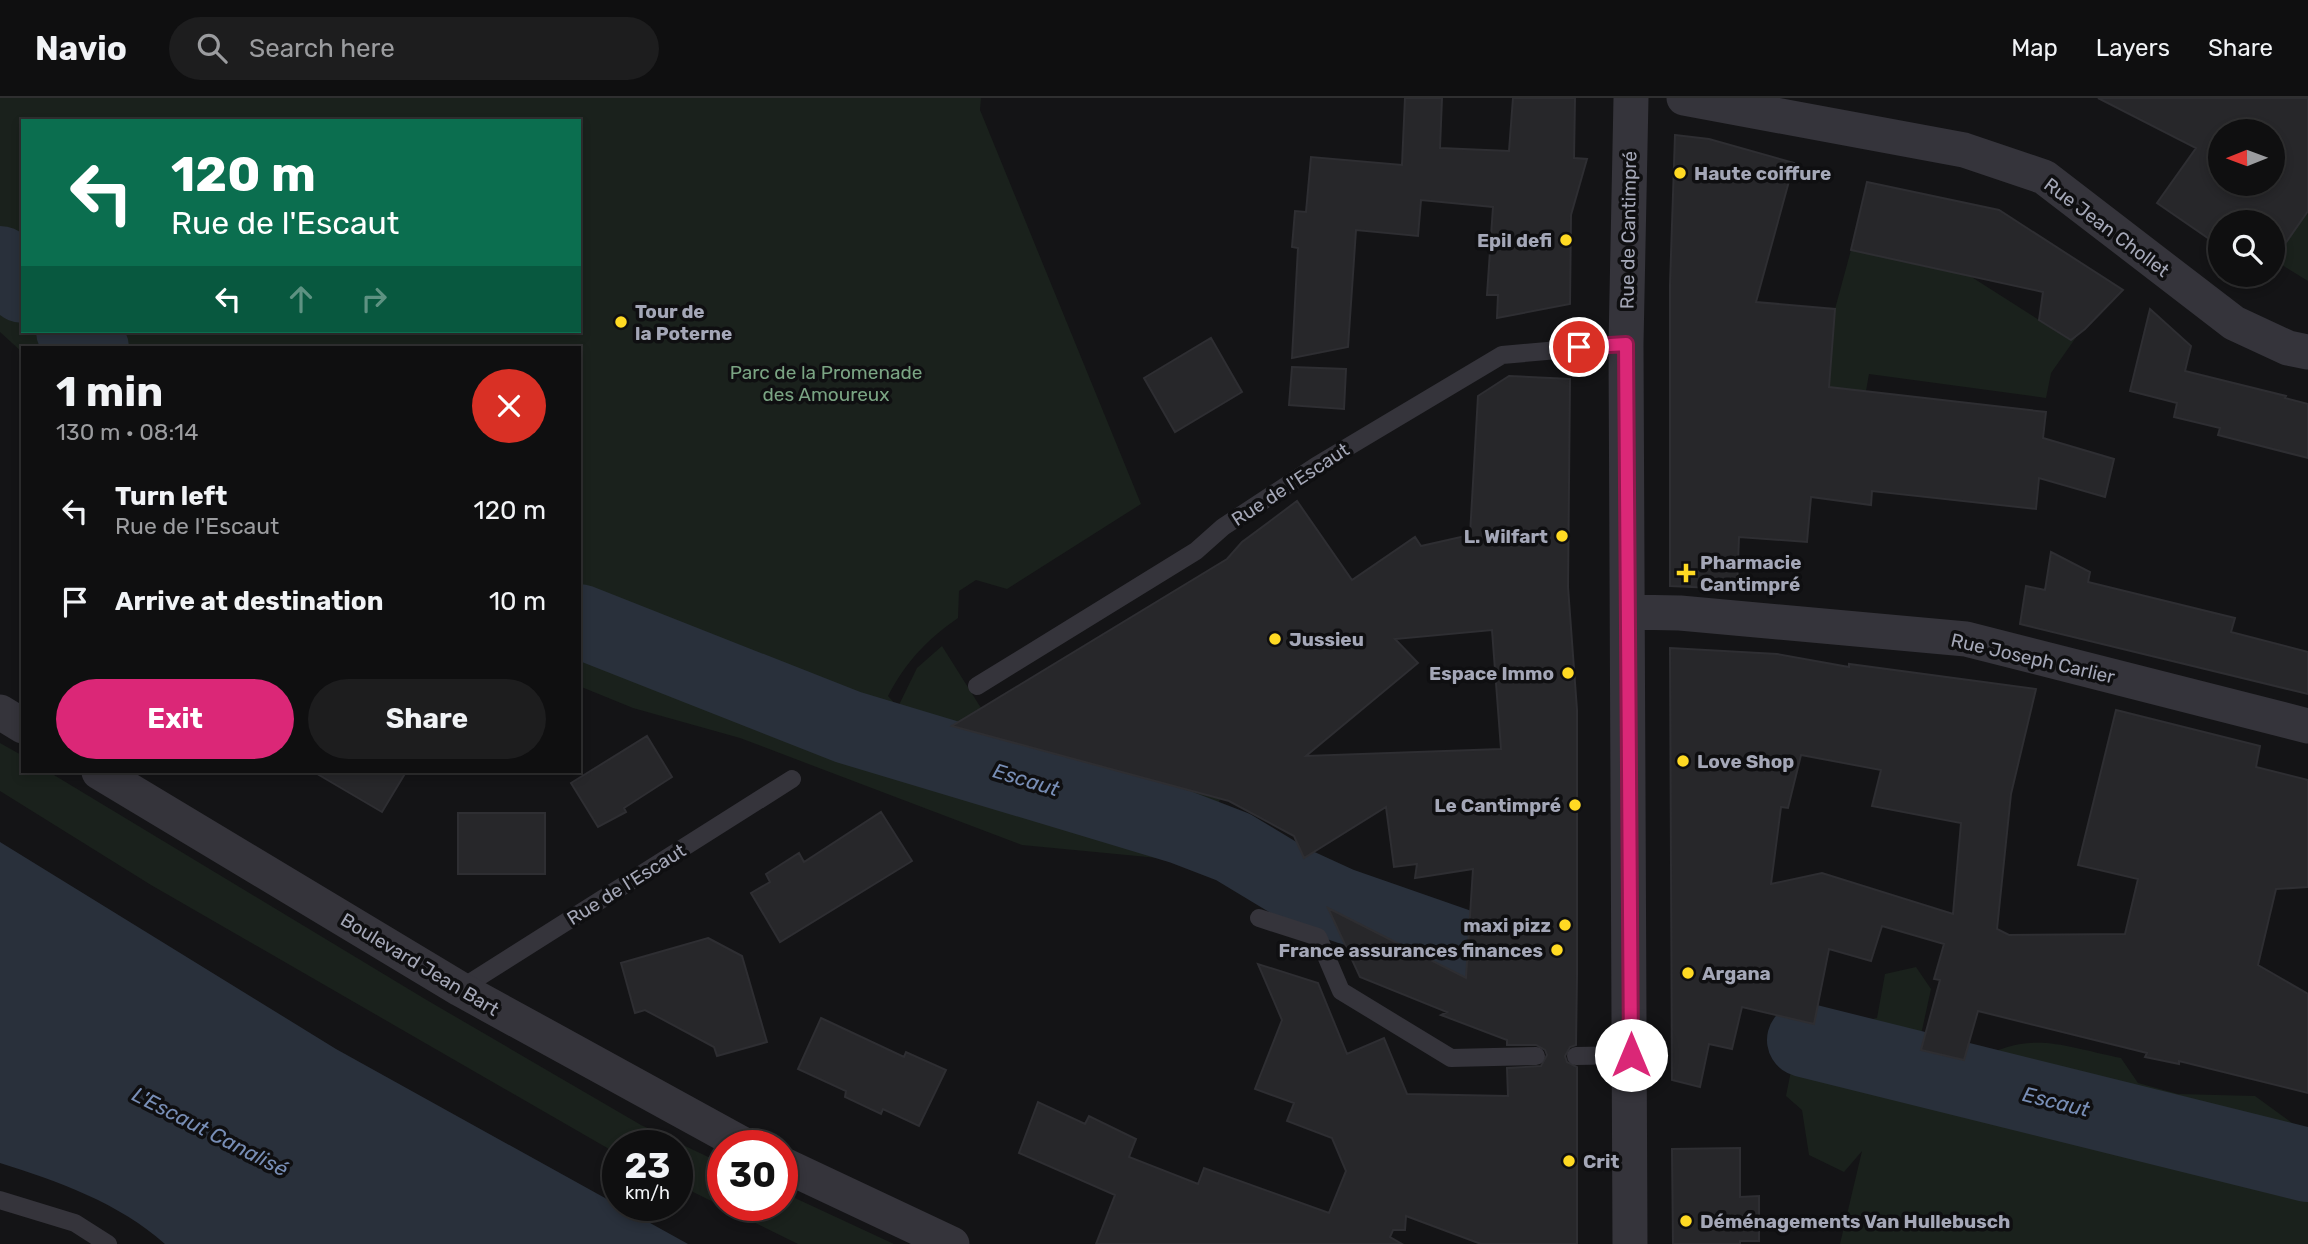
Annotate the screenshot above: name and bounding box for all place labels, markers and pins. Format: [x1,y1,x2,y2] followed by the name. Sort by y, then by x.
[1694,162,1831,185] place label: Haute coiffure
[1672,165,1688,181] marker: Haute coiffure
[1477,229,1552,252] place label: Epil defi
[1558,232,1574,248] marker: Epil defi
[635,300,732,345] place label: Tour de la Poterne
[613,314,629,330] marker: Tour de la Poterne
[1549,317,1609,377] pin
[1464,525,1548,548] place label: L. Wilfart
[1554,528,1570,544] marker: L. Wilfart
[1700,551,1802,596] place label: Pharmacie Cantimpré
[1678,565,1694,581] marker: Pharmacie Cantimpré
[1289,628,1364,651] place label: Jussieu
[1267,631,1283,647] marker: Jussieu
[1429,662,1554,685] place label: Espace Immo
[1560,665,1576,681] marker: Espace Immo
[1697,750,1794,773] place label: Love Shop
[1675,753,1691,769] marker: Love Shop
[1434,794,1561,817] place label: Le Cantimpré
[1567,797,1583,813] marker: Le Cantimpré
[1463,914,1551,937] place label: maxi pizz
[1557,917,1573,933] marker: maxi pizz
[1278,939,1543,962] place label: France assurances finances
[1549,942,1565,958] marker: France assurances finances
[1702,962,1771,985] place label: Argana
[1680,965,1696,981] marker: Argana
[1583,1150,1619,1173] place label: Crit
[1561,1153,1577,1169] marker: Crit
[1700,1210,2010,1233] place label: Déménagements Van Hullebusch
[1678,1213,1694,1229] marker: Déménagements Van Hullebusch

